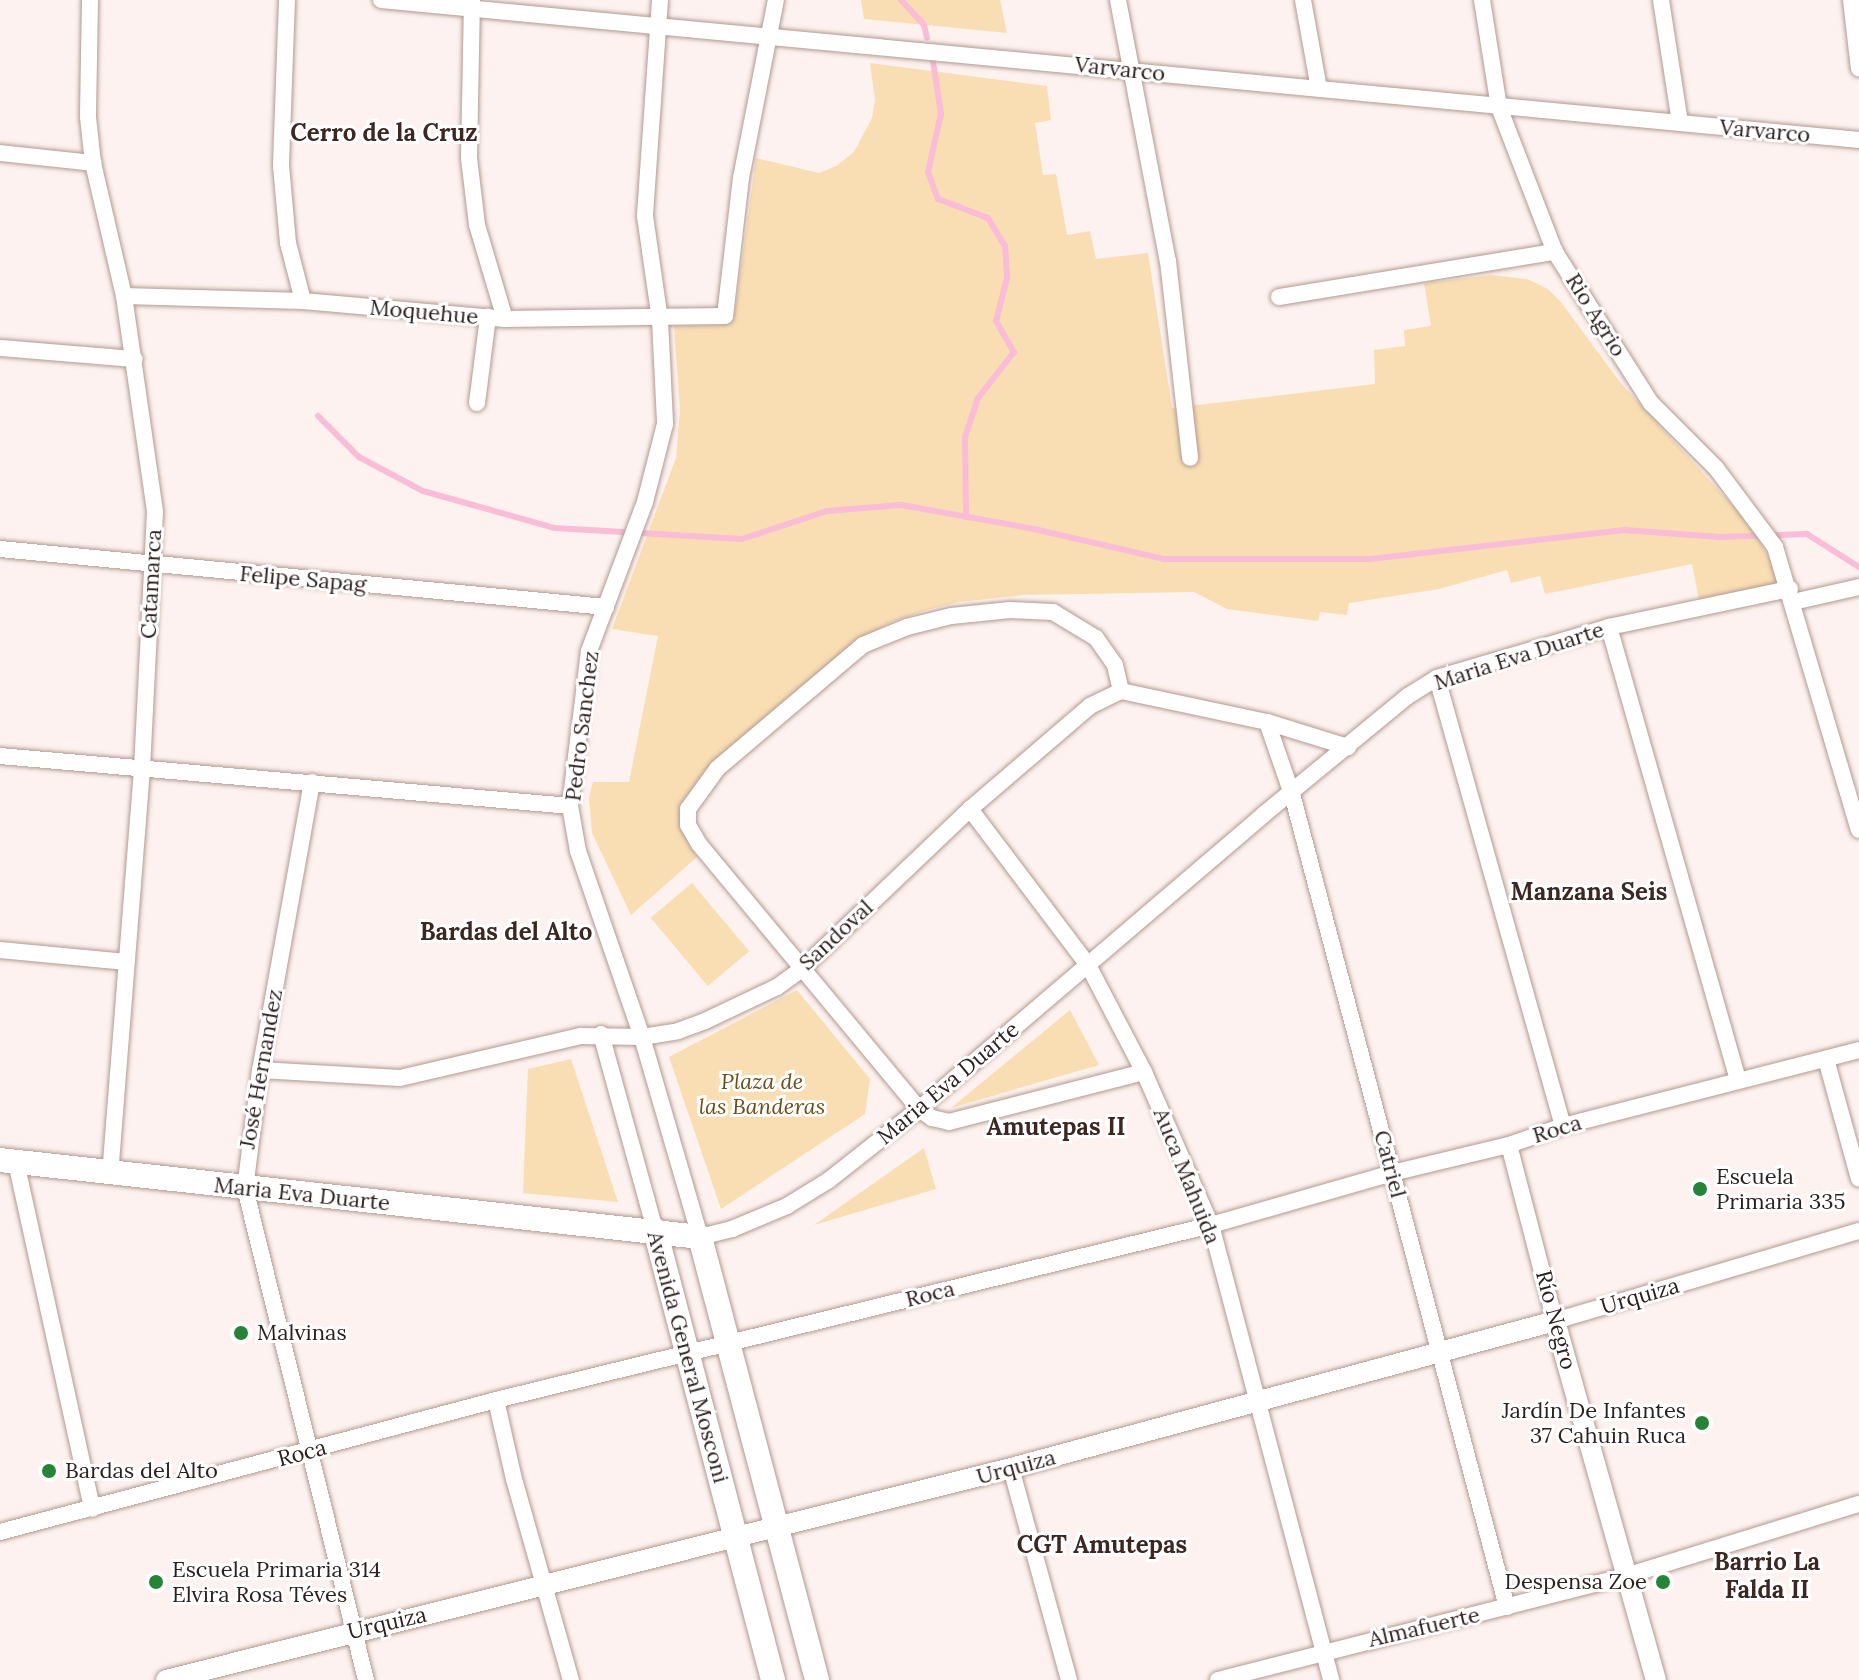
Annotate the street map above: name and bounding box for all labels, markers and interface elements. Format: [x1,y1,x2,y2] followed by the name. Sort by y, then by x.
[1073,51,1167,87] street label: Varvarco
[1719,114,1811,148] street label: Varvarco
[290,119,478,147] district label: Cerro de la Cruz
[1560,268,1632,362] street label: Rio Agrio
[369,294,479,330] street label: Moquehue
[135,528,167,640] street label: Catamarca
[239,560,367,598] street label: Felipe Sapag
[1431,616,1607,696] street label: Maria Eva Duarte
[560,649,604,803] street label: Pedro Sanchez
[1511,878,1667,906] district label: Manzana Seis
[794,894,878,976] street label: Sandoval
[420,918,592,946] district label: Bardas del Alto
[234,987,288,1151] street label: José Hernandez
[872,1016,1024,1150] street label: Maria Eva Duarte
[699,1068,825,1120] park label: Plaza de las Banderas
[1148,1104,1226,1248] street label: Auca Mahuida
[1529,1109,1585,1149] street label: Roca
[987,1113,1125,1141] district label: Amutepas II
[1368,1127,1412,1201] street label: Catriel
[1716,1163,1845,1214] place label: Escuela Primaria 335
[213,1172,391,1216] street label: Maria Eva Duarte
[1691,1180,1709,1198] marker: Escuela Primaria 335
[642,1228,734,1486] street label: Avenida General Mosconi
[1530,1268,1582,1372] street label: Río Negro
[1598,1272,1682,1320] street label: Urquiza
[903,1275,957,1313] street label: Roca
[257,1320,347,1346] place label: Malvinas
[232,1324,250,1342] marker: Malvinas
[1502,1397,1686,1448] place label: Jardín De Infantes 37 Cahuin Ruca
[1693,1414,1711,1432] marker: Jardín De Infantes 37 Cahuin Ruca
[275,1434,329,1472] street label: Roca
[974,1444,1058,1490] street label: Urquiza
[65,1458,218,1484] place label: Bardas del Alto
[40,1462,58,1480] marker: Bardas del Alto
[1017,1531,1187,1559] district label: CGT Amutepas
[1714,1548,1820,1604] district label: Barrio La Falda II
[172,1556,381,1608] place label: Escuela Primaria 314 Elvira Rosa Téves
[1505,1569,1647,1595] place label: Despensa Zoe
[147,1573,165,1591] marker: Escuela Primaria 314 Elvira Rosa Téves
[1654,1573,1672,1591] marker: Despensa Zoe
[345,1601,429,1645] street label: Urquiza
[1366,1601,1482,1653] street label: Almafuerte

